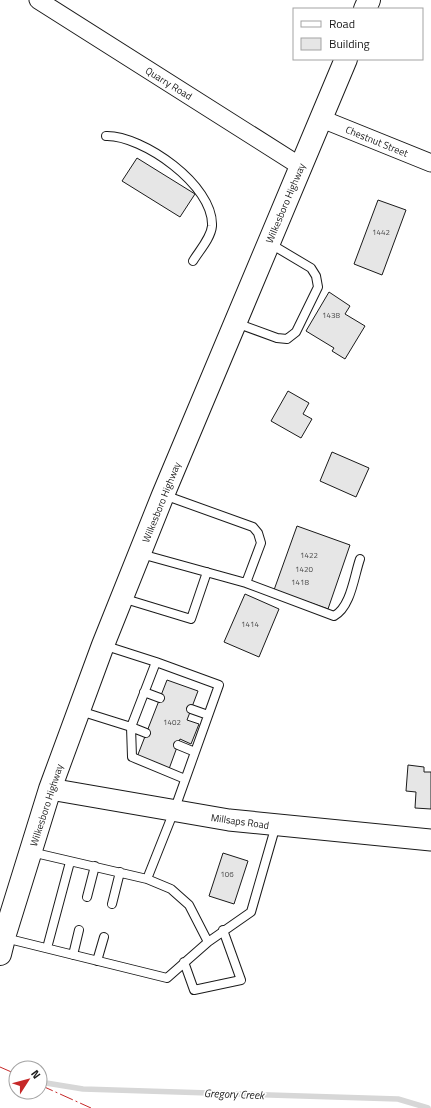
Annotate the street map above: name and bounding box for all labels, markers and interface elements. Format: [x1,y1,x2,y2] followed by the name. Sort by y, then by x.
[293,8,423,60] legend
[329,14,355,33] text: Road
[329,34,370,53] text: Building
[142,63,195,104] street label: Quarry Road
[343,122,411,161] street label: Chestnut Street
[262,161,309,246] street label: Wilkesboro Highway
[372,226,390,238] house number: 1442
[322,309,340,321] house number: 1438
[138,459,185,545] street label: Wilkesboro Highway
[300,549,318,561] house number: 1422
[295,563,313,575] house number: 1420
[291,576,309,588] house number: 1418
[241,618,259,630] house number: 1414
[163,716,181,728] house number: 1402
[26,762,67,848] street label: Wilkesboro Highway
[210,810,270,833] street label: Millsaps Road
[220,868,234,880] house number: 106
[8,1060,48,1100] north arrow
[27,1066,45,1082] text: N
[204,1085,265,1103] water label: Gregory Creek

